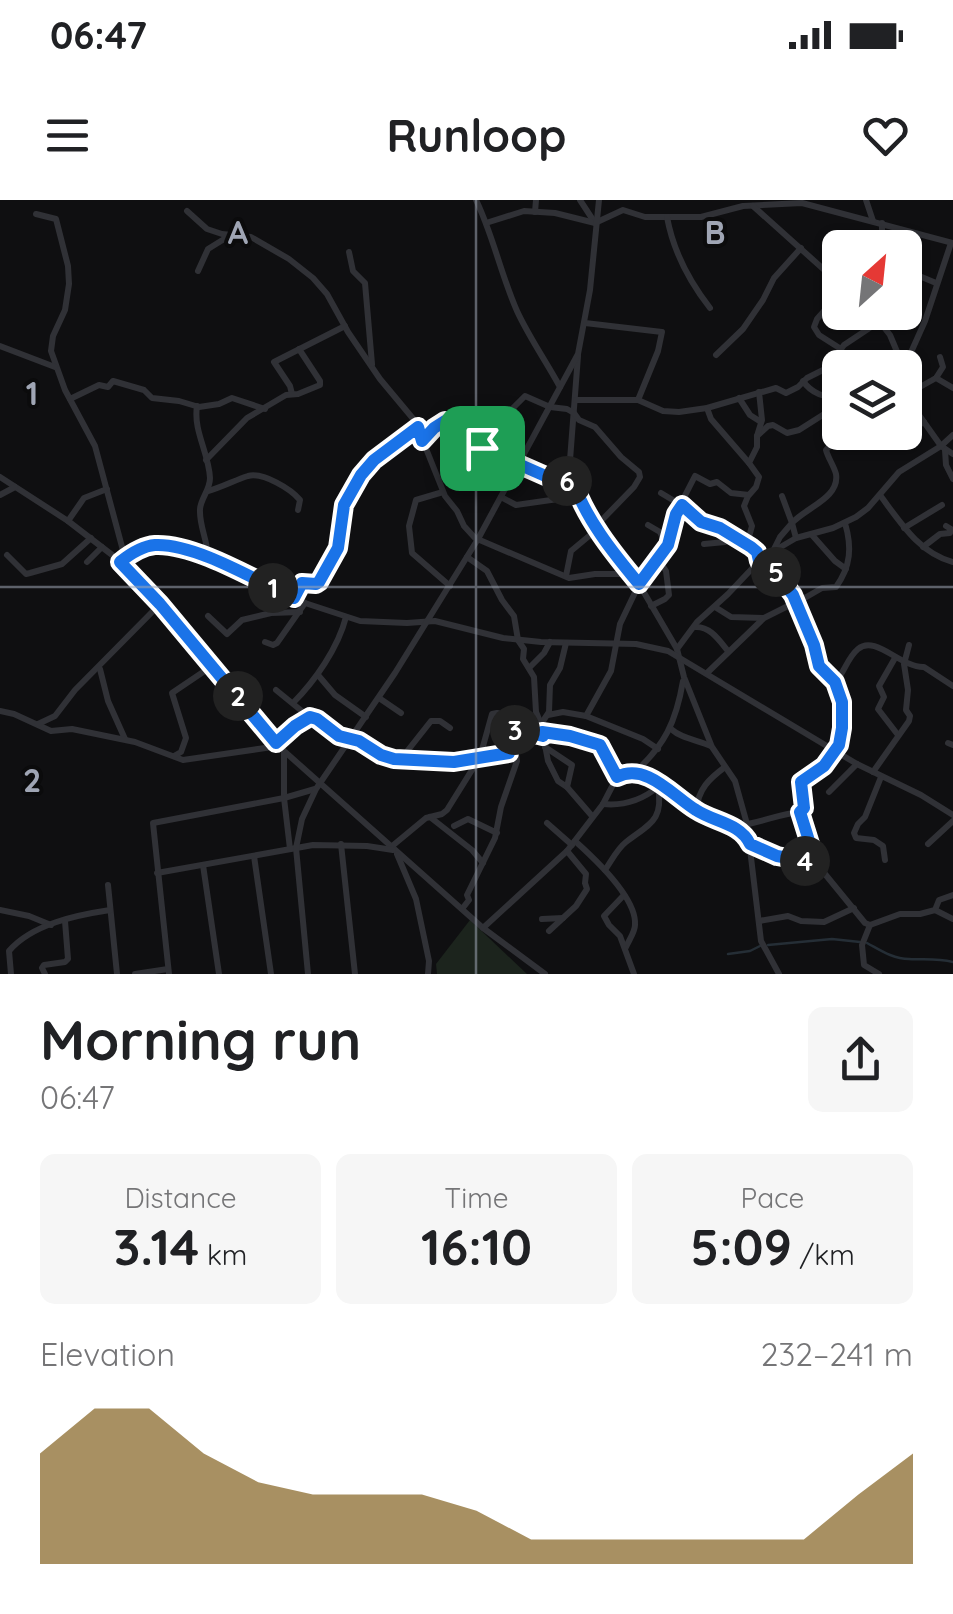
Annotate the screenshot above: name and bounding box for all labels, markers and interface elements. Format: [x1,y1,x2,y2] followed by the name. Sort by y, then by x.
[50,11,147,59] text: 06:47
[387,107,566,163] text: Runloop
[40,108,95,163] icon: menu
[858,108,913,163] icon: heart
[228,212,249,252] text: A
[705,212,725,252] text: B
[822,230,922,330] north arrow
[822,230,922,450] map controls
[822,350,922,450] button: layers
[26,373,38,413] text: 1
[440,406,525,491] pin
[455,421,510,476] icon: arrive
[542,456,592,506] pin: 6
[559,463,575,498] text: 6
[751,547,801,597] pin: 5
[768,554,784,589] text: 5
[248,563,298,613] pin: 1
[268,570,278,605] text: 1
[213,671,263,721] pin: 2
[230,678,246,713] text: 2
[490,705,540,755] pin: 3
[507,712,523,747] text: 3
[23,760,41,800] text: 2
[780,836,830,886] pin: 4
[797,843,813,878] text: 4
[40,1005,361,1074] text: Morning run
[808,1007,913,1112] button: share
[40,1077,115,1117] text: 06:47
[124,1180,237,1215] text: Distance
[444,1180,509,1215] text: Time
[741,1180,804,1215] text: Pace
[114,1215,199,1278] text: 3.14
[421,1215,532,1278] text: 16:10
[690,1215,792,1278] text: 5:09
[199,1237,247,1272] text: km
[792,1237,855,1272] text: /km
[40,1334,175,1374] text: Elevation
[761,1334,913,1374] text: 232–241 m

